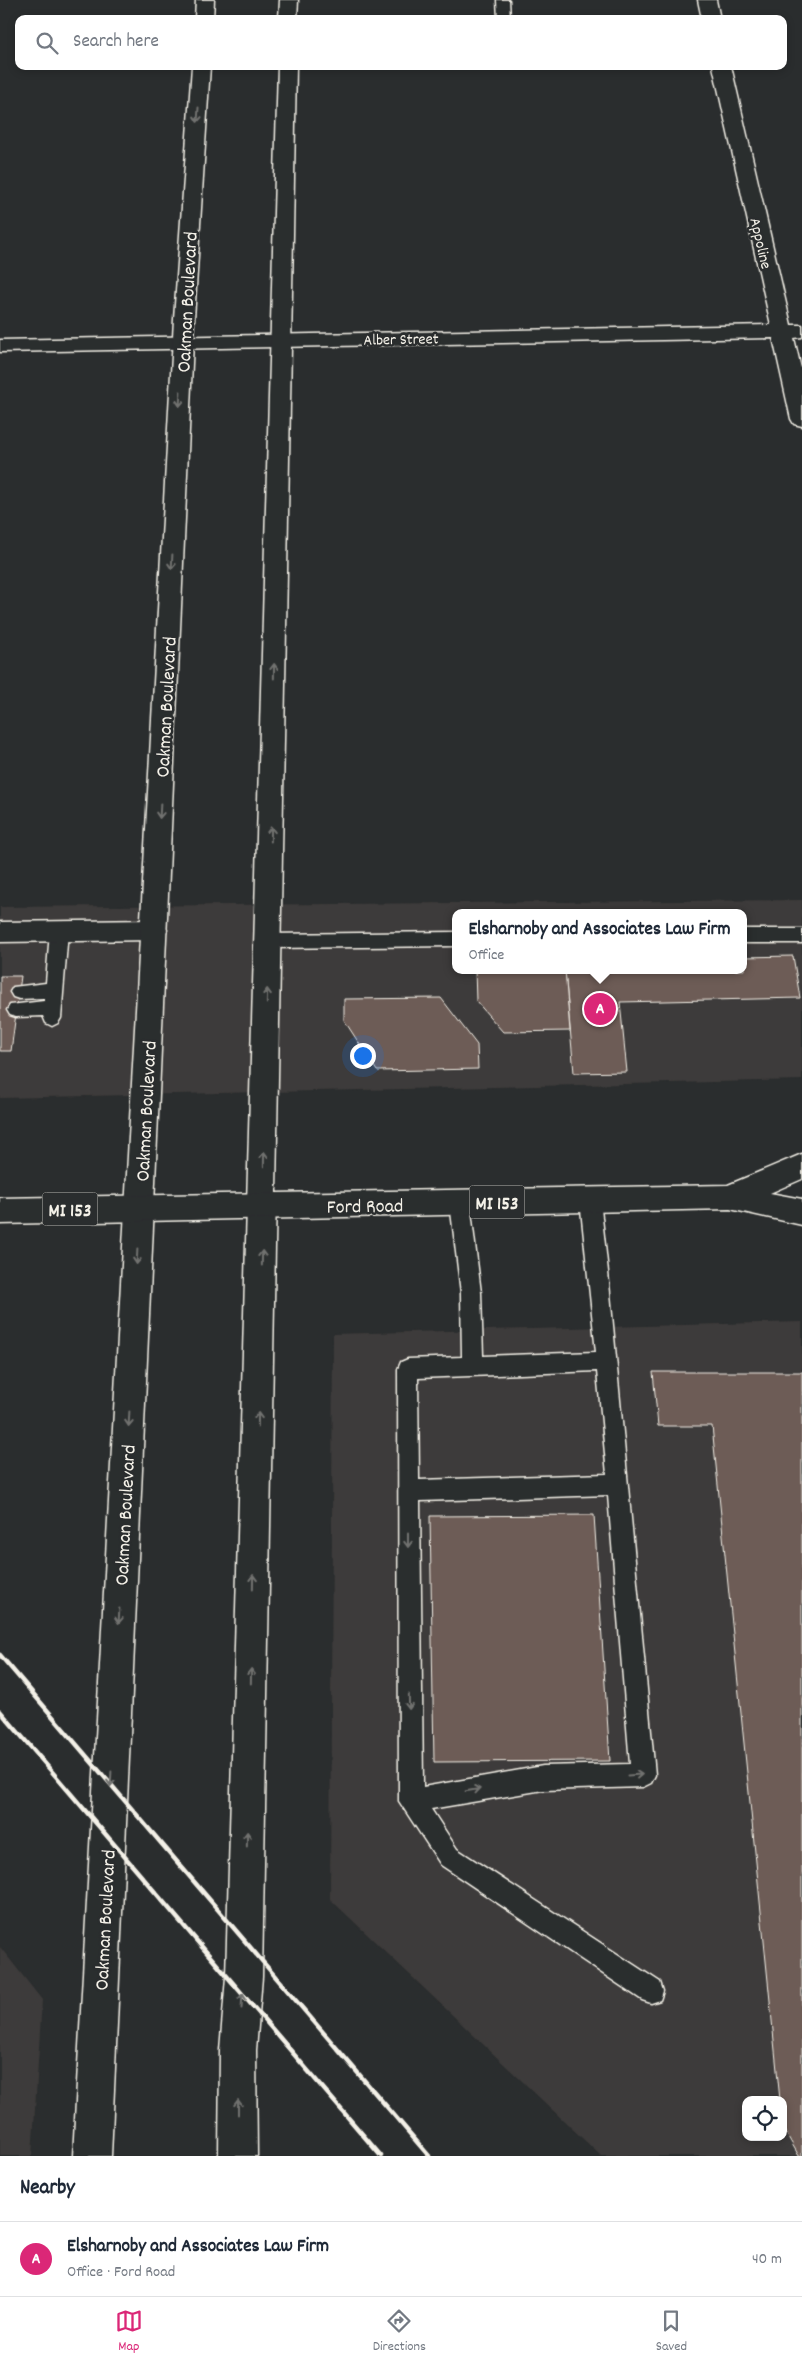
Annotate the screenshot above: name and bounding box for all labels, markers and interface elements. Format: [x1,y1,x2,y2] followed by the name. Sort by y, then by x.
[15,15,787,70] search box
[33,29,61,57] icon: search
[73,29,159,56] text: Search here
[193,107,202,123] one-way arrow
[743,216,777,271] street label: Appoline
[171,231,207,373] street label: Oakman Boulevard
[363,328,439,353] street label: Alber Street
[176,391,185,407] one-way arrow
[168,553,177,569] one-way arrow
[150,636,186,778] street label: Oakman Boulevard
[270,664,279,680] one-way arrow
[155,803,164,819] one-way arrow
[266,826,276,842] one-way arrow
[452,909,747,974] popup
[468,917,731,944] text: Elsharnoby and Associates Law Firm
[468,944,504,967] text: Office
[263,988,272,1004] one-way arrow
[584,990,616,1028] pin: A
[130,1040,166,1182] street label: Oakman Boulevard
[350,1043,376,1069] your location
[259,1151,269,1167] one-way arrow
[470,1186,524,1218] road number: MI 153
[42,1192,98,1226] road number: MI 153
[327,1193,404,1223] street label: Ford Road
[133,1248,142,1264] one-way arrow
[257,1250,267,1266] one-way arrow
[125,1411,134,1427] one-way arrow
[253,1412,262,1428] one-way arrow
[109,1444,145,1586] street label: Oakman Boulevard
[403,1531,413,1547] one-way arrow
[249,1575,258,1591] one-way arrow
[115,1608,124,1624] one-way arrow
[246,1669,256,1685] one-way arrow
[404,1694,414,1710] one-way arrow
[107,1770,116,1786] one-way arrow
[626,1770,642,1779] one-way arrow
[465,1785,481,1795] one-way arrow
[242,1831,252,1848] one-way arrow
[89,1849,125,1991] street label: Oakman Boulevard
[237,1993,247,2009] one-way arrow
[742,2096,787,2141] map controls
[742,2096,787,2141] button: locate
[233,2100,243,2116] one-way arrow
[20,2174,75,2204] text: Nearby
[67,2234,329,2261] text: Elsharnoby and Associates Law Firm
[32,2248,40,2271] text: A
[752,2248,782,2271] text: 40 m
[67,2261,175,2284] text: Office · Ford Road
[115,2307,143,2357] tab: Map
[373,2307,426,2357] tab: Directions
[656,2307,687,2357] tab: Saved

